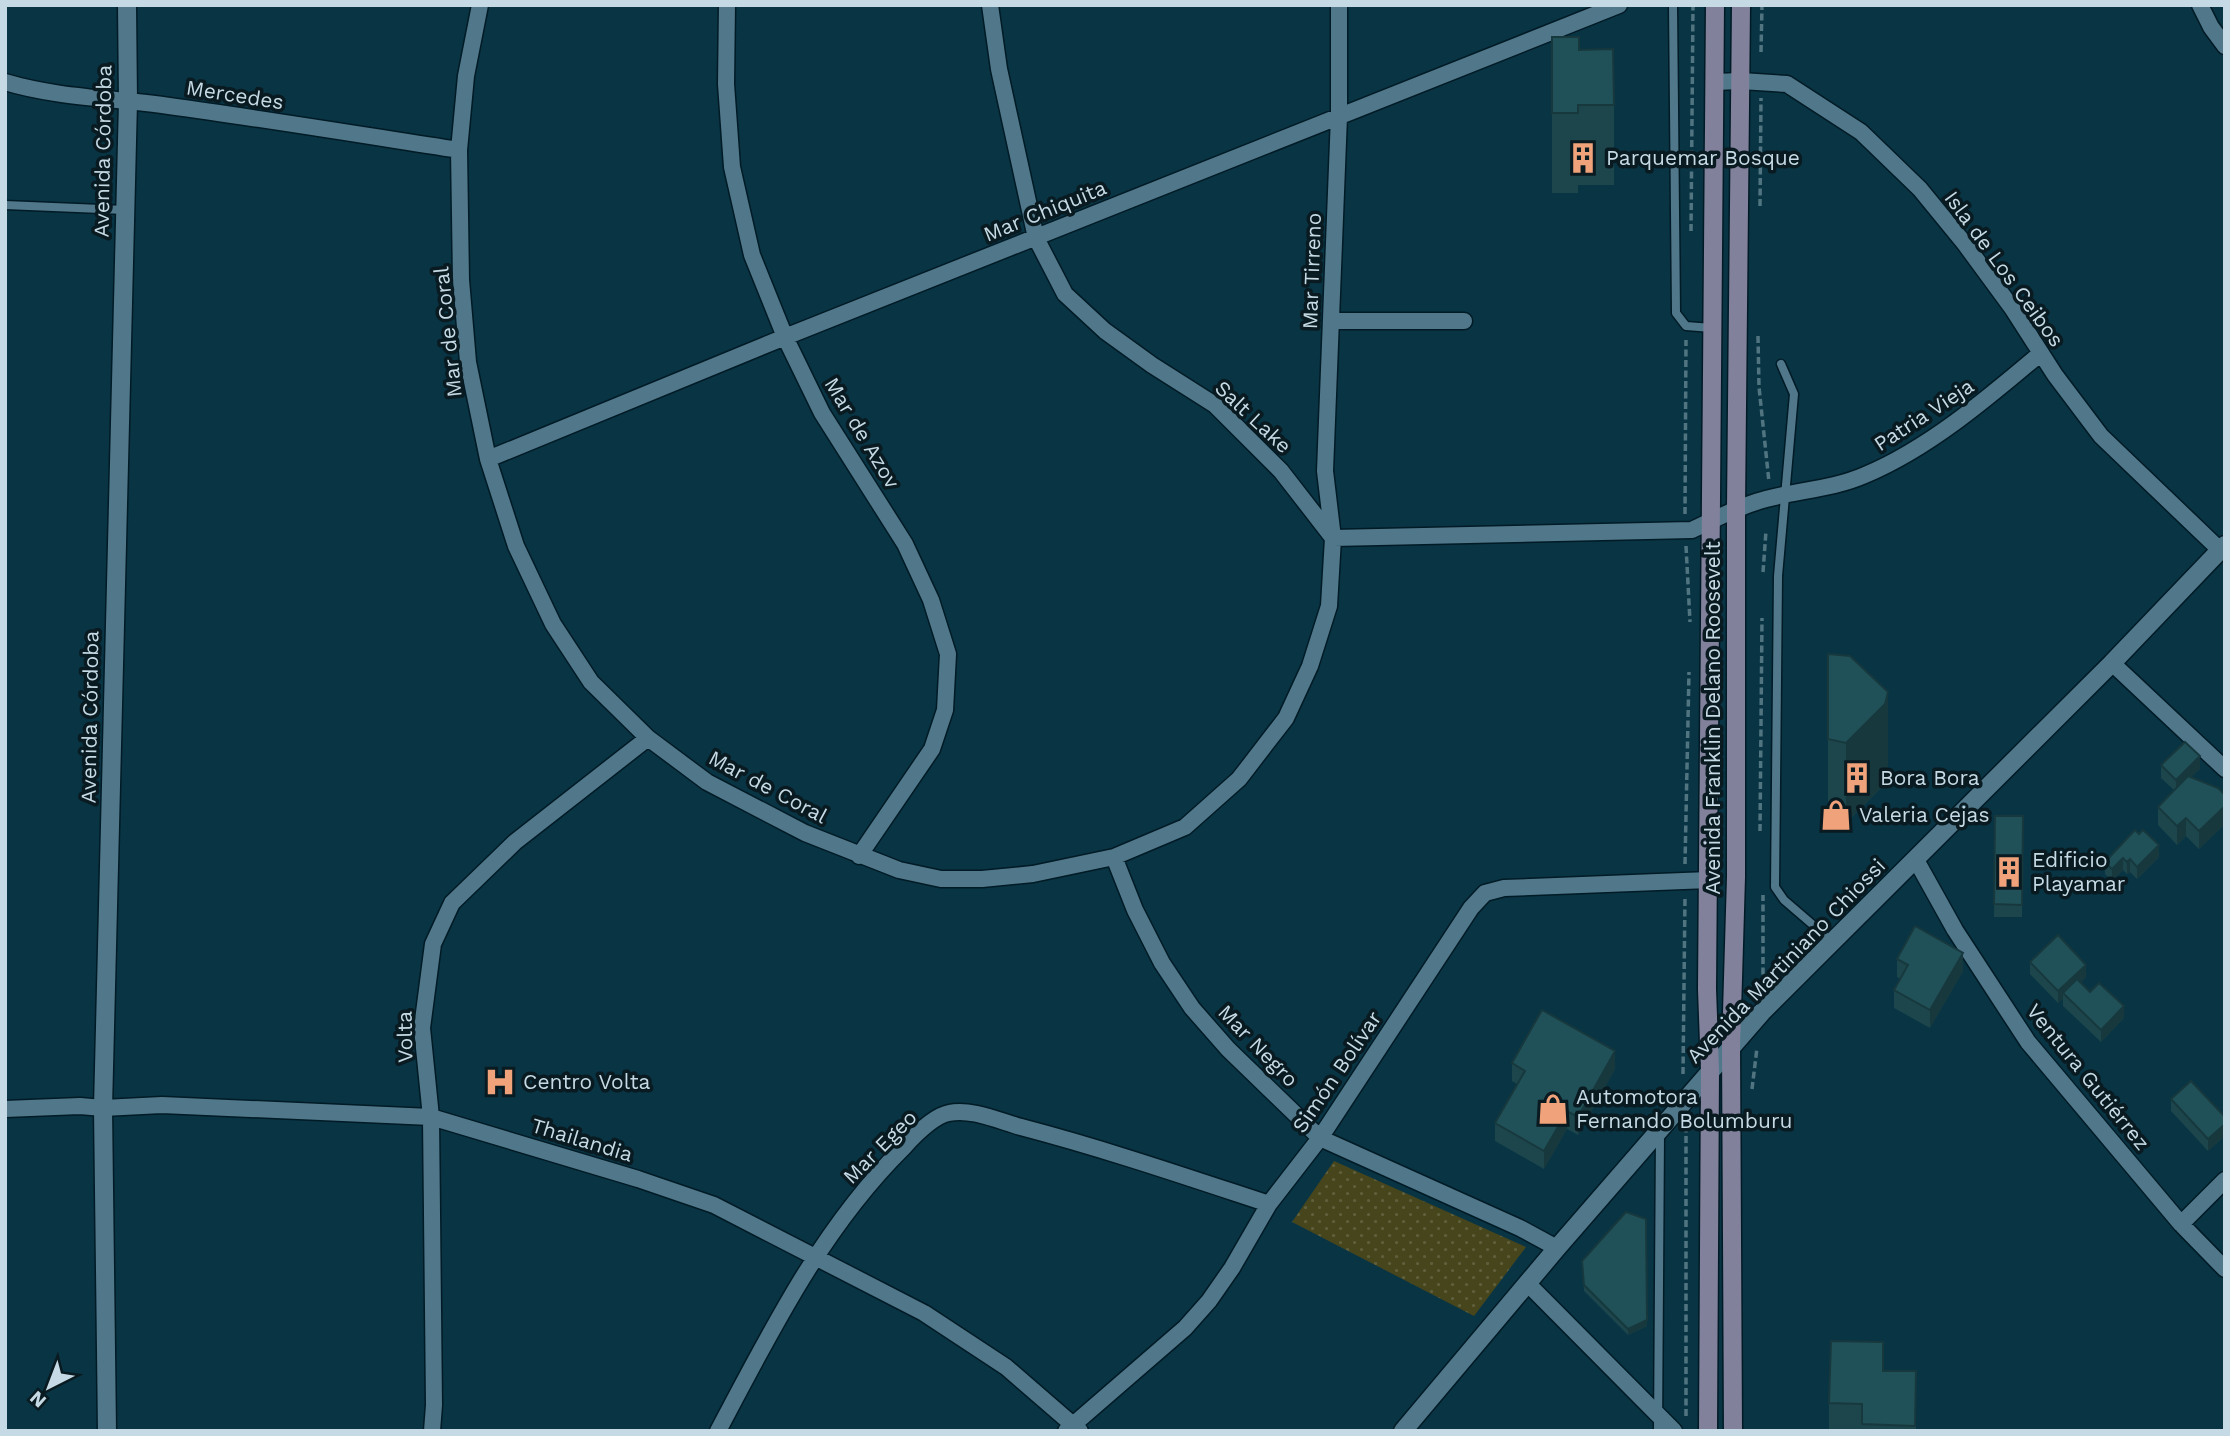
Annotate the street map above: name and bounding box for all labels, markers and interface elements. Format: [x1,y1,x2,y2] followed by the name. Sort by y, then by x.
[88,64,117,237] street label: Avenida Córdoba
[185,74,286,115] street label: Mercedes
[1566,141,1600,175] building icon: Parquemar Bosque
[1606,145,1800,170] place label: Parquemar Bosque
[980,174,1110,247] street label: Mar Chiquita
[1939,186,2069,352] street label: Isla de Los Ceibos
[1297,212,1326,330] street label: Mar Tirreno
[428,265,467,398] street label: Mar de Coral
[820,373,905,493] street label: Mar de Azov
[1869,373,1978,456] street label: Patria Vieja
[1210,375,1297,458] street label: Salt Lake
[1700,541,1725,895] street label: Avenida Franklin Delano Roosevelt
[75,630,104,803] street label: Avenida Córdoba
[705,745,832,829] street label: Mar de Coral
[1840,761,1874,795] building icon: Bora Bora
[1880,765,1980,790] place label: Bora Bora
[1819,798,1853,832] shop icon: Valeria Cejas
[1859,802,1990,827] place label: Valeria Cejas
[2032,847,2126,896] place label: Edificio Playamar
[1681,853,1890,1068] street label: Avenida Martiniano Chiossi
[1992,855,2026,889] building icon: Edificio Playamar
[2022,998,2155,1155] street label: Ventura Gutiérrez
[1213,999,1304,1092] street label: Mar Negro
[1287,1006,1387,1137] street label: Simón Bolívar
[392,1011,417,1063] street label: Volta
[483,1065,517,1099] hospital icon: Centro Volta
[523,1069,650,1094] place label: Centro Volta
[1576,1084,1793,1133] place label: Automotora Fernando Bolumburu
[1536,1092,1570,1126] shop icon: Automotora Fernando Bolumburu
[837,1104,922,1189] street label: Mar Egeo
[528,1112,636,1167] street label: Thailandia
[14,1352,84,1422] north arrow
[25,1386,51,1413] text: N

